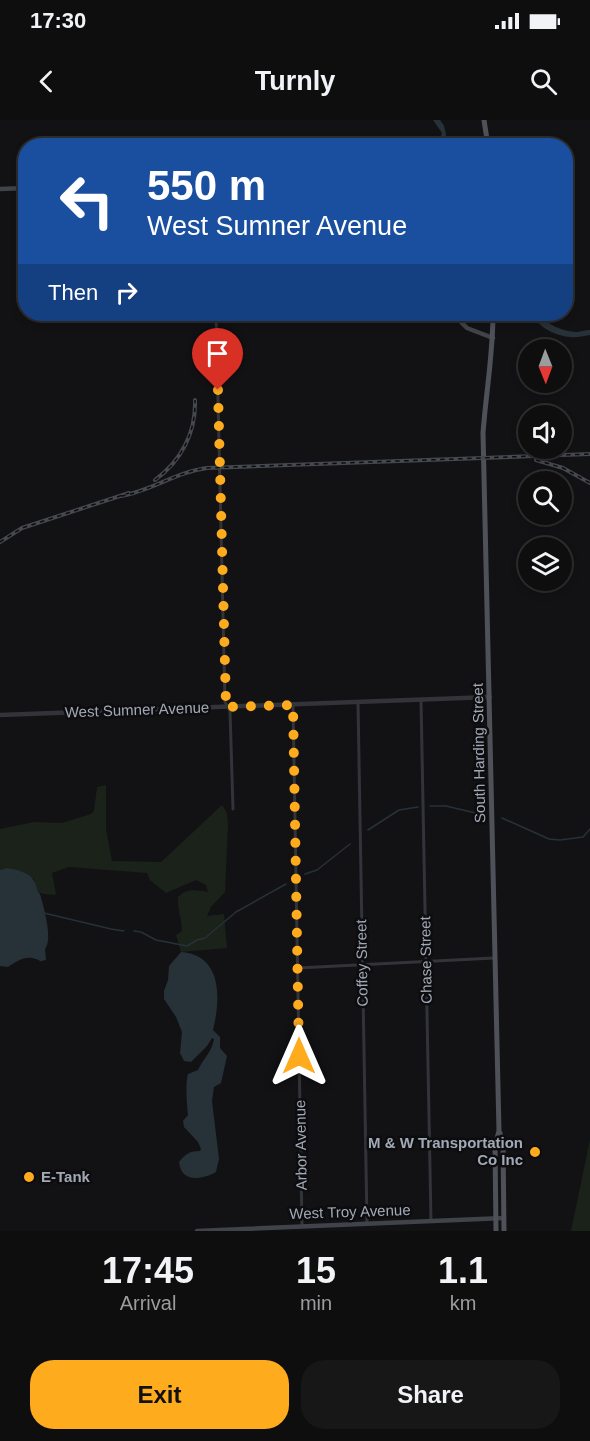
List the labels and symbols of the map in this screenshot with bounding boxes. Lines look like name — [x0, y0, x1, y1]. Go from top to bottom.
pin — [192, 328, 243, 390]
north arrow — [518, 339, 572, 393]
street label: South Harding Street — [469, 682, 488, 823]
street label: West Sumner Avenue — [64, 698, 210, 721]
street label: Chase Street — [416, 915, 435, 1004]
street label: Coffey Street — [352, 918, 371, 1007]
position arrow — [267, 1024, 331, 1088]
street label: Arbor Avenue — [291, 1100, 310, 1190]
place label: M & W Transportation Co Inc — [368, 1134, 523, 1168]
marker: M & W Transportation Co Inc — [528, 1145, 542, 1159]
place label: E-Tank — [41, 1168, 91, 1185]
marker: E-Tank — [22, 1170, 36, 1184]
street label: West Troy Avenue — [289, 1201, 411, 1222]

